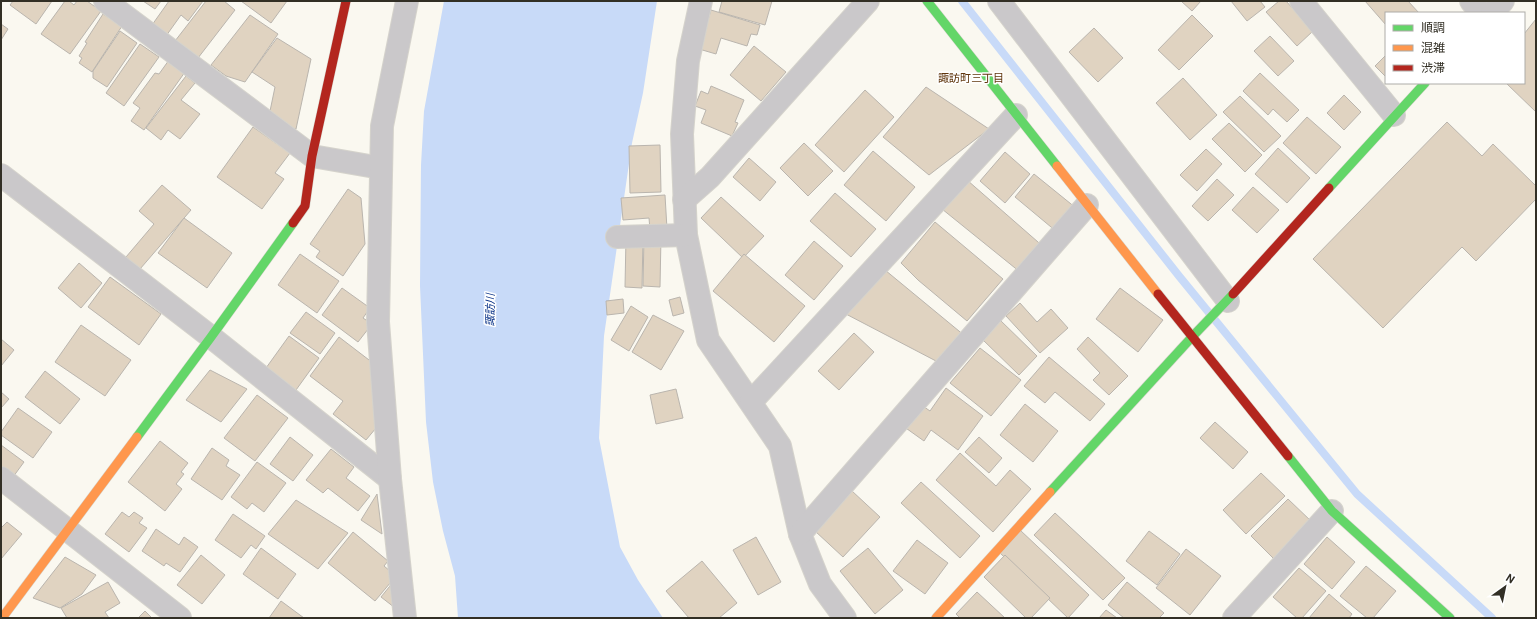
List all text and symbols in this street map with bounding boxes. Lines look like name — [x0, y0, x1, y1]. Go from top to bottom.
legend — [1385, 12, 1525, 84]
text: 順調 — [1421, 21, 1445, 35]
text: 混雑 — [1421, 41, 1445, 55]
text: 渋滞 — [1421, 61, 1445, 75]
district label: 諏訪町三丁目 — [938, 72, 1004, 85]
water label: 諏訪川 — [484, 292, 497, 327]
north arrow — [1485, 567, 1525, 607]
text: N — [1503, 571, 1517, 587]

